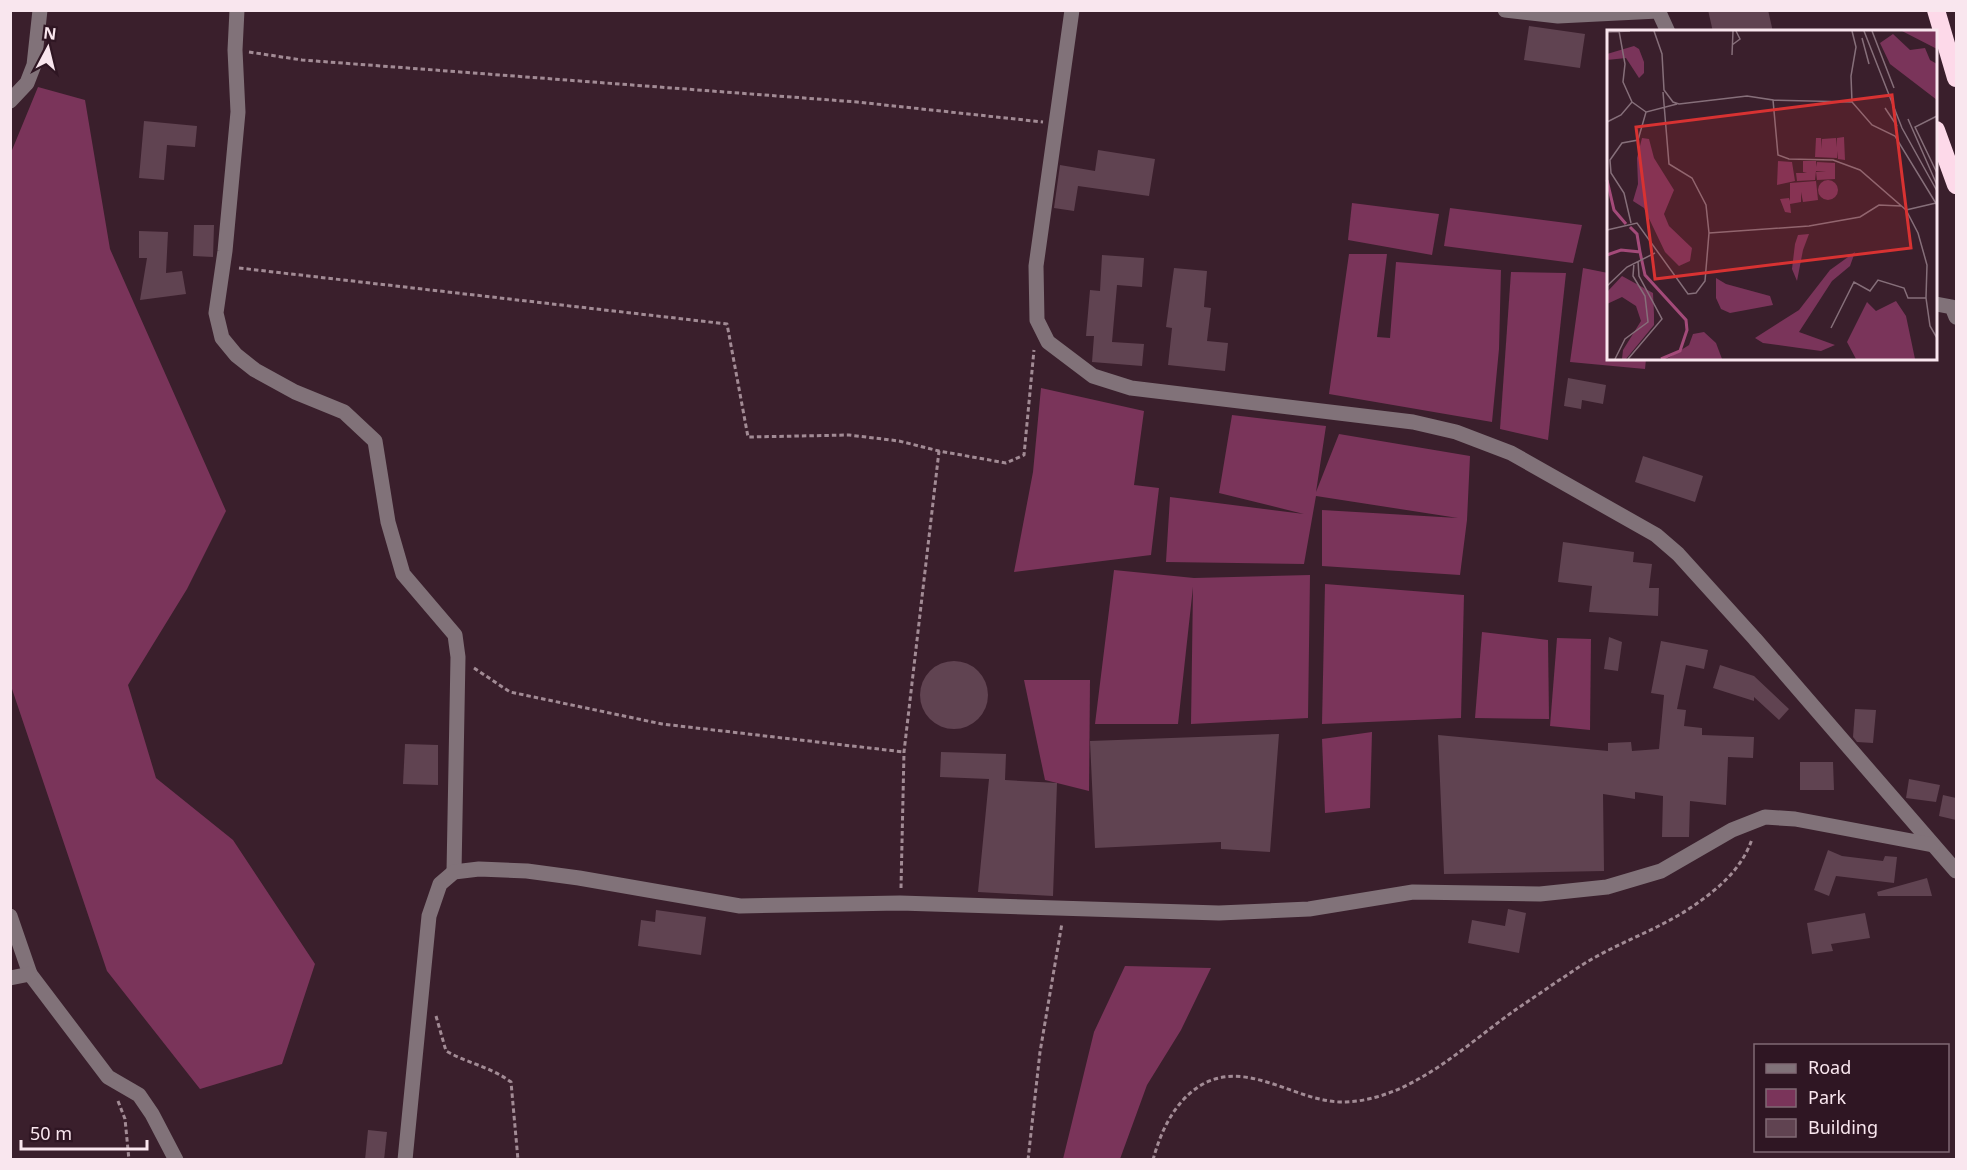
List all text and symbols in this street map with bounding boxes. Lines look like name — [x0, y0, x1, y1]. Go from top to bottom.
north arrow — [18, 18, 78, 78]
text: N — [42, 21, 58, 45]
inset map — [1607, 30, 1937, 360]
legend — [1754, 1044, 1949, 1152]
text: Road — [1808, 1055, 1851, 1079]
text: Park — [1808, 1085, 1846, 1109]
scale bar — [21, 1113, 147, 1151]
text: Building — [1808, 1115, 1878, 1139]
text: 50 m — [30, 1121, 72, 1145]

